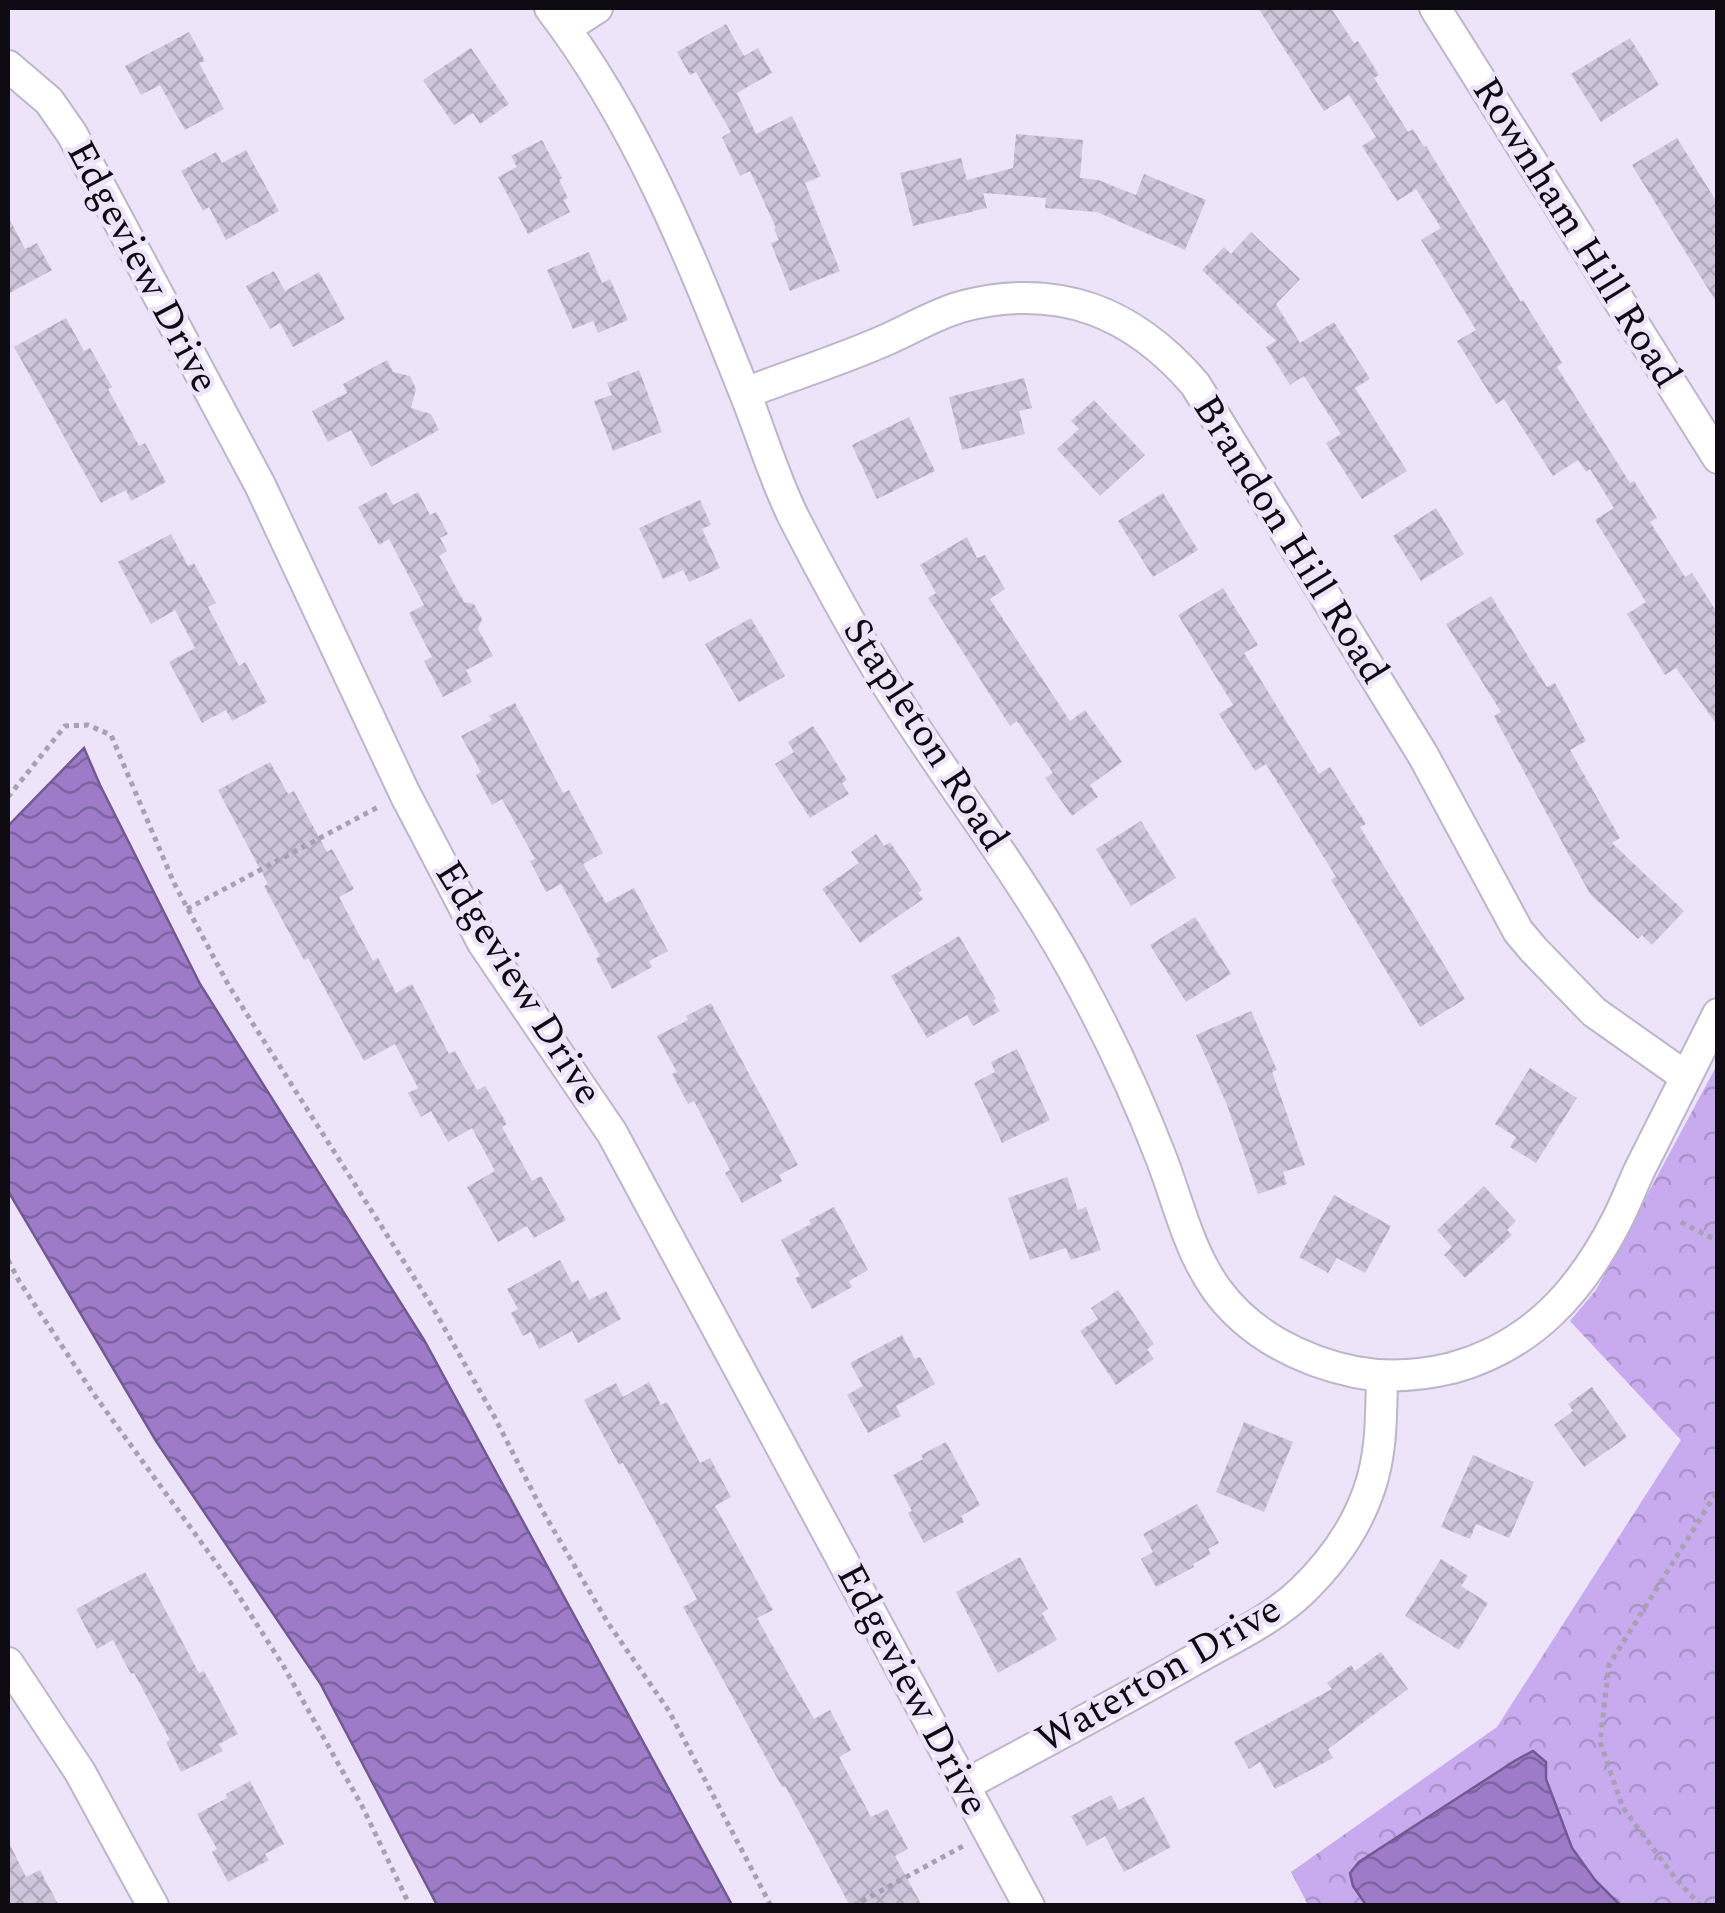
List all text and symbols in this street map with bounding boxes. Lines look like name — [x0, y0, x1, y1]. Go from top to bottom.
street label: Rownham Hill Road — [1456, 65, 1696, 401]
street label: Edgeview Drive — [50, 130, 234, 404]
street label: Brandon Hill Road — [1176, 383, 1404, 697]
street label: Stapleton Road — [826, 606, 1024, 864]
street label: Edgeview Drive — [418, 849, 618, 1117]
street label: Edgeview Drive — [820, 1553, 1004, 1827]
street label: Waterton Drive — [1025, 1580, 1293, 1770]

